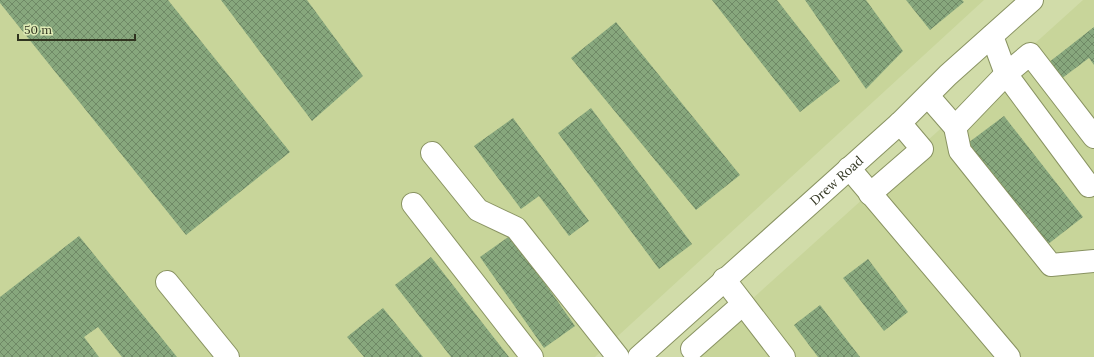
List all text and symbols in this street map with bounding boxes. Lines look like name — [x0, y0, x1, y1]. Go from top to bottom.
scale bar — [18, 16, 135, 42]
text: 50 m — [24, 22, 52, 37]
street label: Drew Road — [806, 152, 867, 209]

